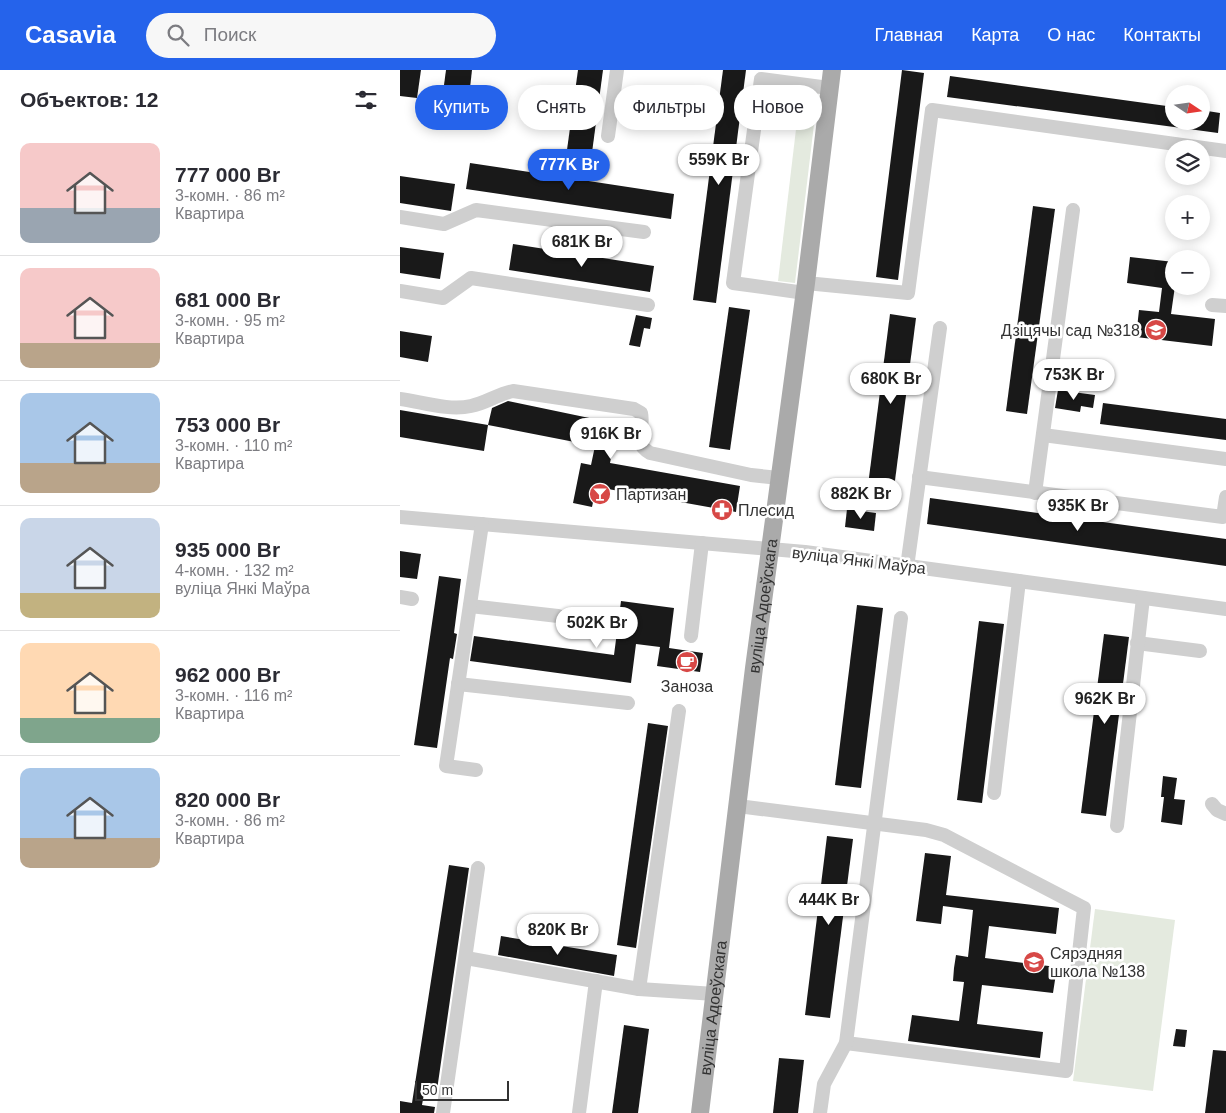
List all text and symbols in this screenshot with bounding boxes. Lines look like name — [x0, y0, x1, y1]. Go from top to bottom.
search box — [146, 13, 496, 58]
text: Casavia — [25, 21, 116, 48]
icon: search — [164, 21, 192, 49]
text: Поиск — [204, 24, 256, 45]
text: Главная — [875, 25, 943, 45]
text: Карта — [971, 25, 1019, 45]
text: О нас — [1047, 25, 1095, 45]
text: Контакты — [1123, 25, 1201, 45]
chip: Купить — [415, 85, 508, 130]
chip: Снять — [518, 85, 604, 130]
chip: Фильтры — [614, 85, 724, 130]
chip: Новое — [734, 85, 822, 130]
north arrow — [1165, 85, 1210, 130]
map controls — [1165, 85, 1210, 295]
icon: filters — [352, 86, 380, 114]
text: Объектов: 12 — [20, 88, 158, 111]
button: layers — [1165, 140, 1210, 185]
pin: 559K Br — [673, 144, 765, 186]
pin: 777K Br — [523, 148, 615, 191]
text: 559K Br — [689, 151, 749, 168]
text: 777K Br — [539, 156, 599, 173]
icon: home — [60, 163, 120, 223]
text: 777 000 Br — [175, 163, 280, 186]
text: 3-комн. · 86 m² — [175, 187, 285, 204]
button: + — [1165, 195, 1210, 240]
text: Квартира — [175, 205, 244, 222]
pin: 681K Br — [536, 226, 628, 268]
text: 681K Br — [552, 233, 612, 250]
button: − — [1165, 250, 1210, 295]
icon: home — [60, 288, 120, 348]
text: 681 000 Br — [175, 288, 280, 311]
text: 3-комн. · 95 m² — [175, 312, 285, 329]
school or university icon: Дзіцячы сад №318 — [1144, 318, 1168, 342]
place label: Дзіцячы сад №318 — [1001, 322, 1140, 339]
text: Квартира — [175, 330, 244, 347]
pin: 753K Br — [1028, 358, 1120, 401]
pin: 680K Br — [845, 362, 937, 405]
text: 753K Br — [1044, 366, 1104, 383]
text: 680K Br — [861, 370, 921, 387]
icon: home — [60, 413, 120, 473]
text: 753 000 Br — [175, 413, 280, 436]
pin: 916K Br — [565, 418, 657, 460]
text: 916K Br — [581, 425, 641, 442]
text: 3-комн. · 110 m² — [175, 437, 292, 454]
text: Квартира — [175, 455, 244, 472]
pin: 882K Br — [815, 478, 907, 520]
bar icon: Партизан — [588, 482, 612, 506]
text: 882K Br — [831, 485, 891, 502]
place label: Партизан — [616, 486, 686, 503]
pin: 935K Br — [1032, 490, 1124, 532]
text: 935K Br — [1048, 497, 1108, 514]
pharmacy icon: Плесид — [710, 498, 734, 522]
place label: Плесид — [738, 502, 795, 519]
street label: вуліца Адоеўскага — [745, 537, 780, 674]
icon: home — [60, 538, 120, 598]
text: 935 000 Br — [175, 538, 280, 561]
street label: вуліца Янкі Маўра — [791, 544, 927, 577]
text: 4-комн. · 132 m² — [175, 562, 294, 579]
text: вуліца Янкі Маўра — [175, 580, 310, 597]
pin: 502K Br — [551, 606, 643, 649]
text: 502K Br — [567, 614, 627, 631]
cafe icon: Заноза — [675, 650, 699, 674]
icon: home — [60, 663, 120, 723]
text: 962 000 Br — [175, 663, 280, 686]
place label: Заноза — [661, 678, 713, 695]
pin: 962K Br — [1059, 682, 1151, 725]
text: 3-комн. · 116 m² — [175, 687, 292, 704]
text: 962K Br — [1075, 690, 1135, 707]
text: Квартира — [175, 705, 244, 722]
icon: home — [60, 788, 120, 848]
text: 820 000 Br — [175, 788, 280, 811]
text: 3-комн. · 86 m² — [175, 812, 285, 829]
text: Квартира — [175, 830, 244, 847]
pin: 444K Br — [783, 884, 875, 926]
text: 444K Br — [799, 891, 859, 908]
pin: 820K Br — [512, 914, 604, 956]
text: 820K Br — [528, 921, 588, 938]
street label: вуліца Адоеўскага — [697, 939, 730, 1076]
place label: Сярэдняя школа №138 — [1050, 945, 1145, 980]
school or university icon: Сярэдняя школа №138 — [1022, 950, 1046, 974]
scale bar — [415, 1078, 509, 1101]
text: 50 m — [422, 1082, 453, 1098]

